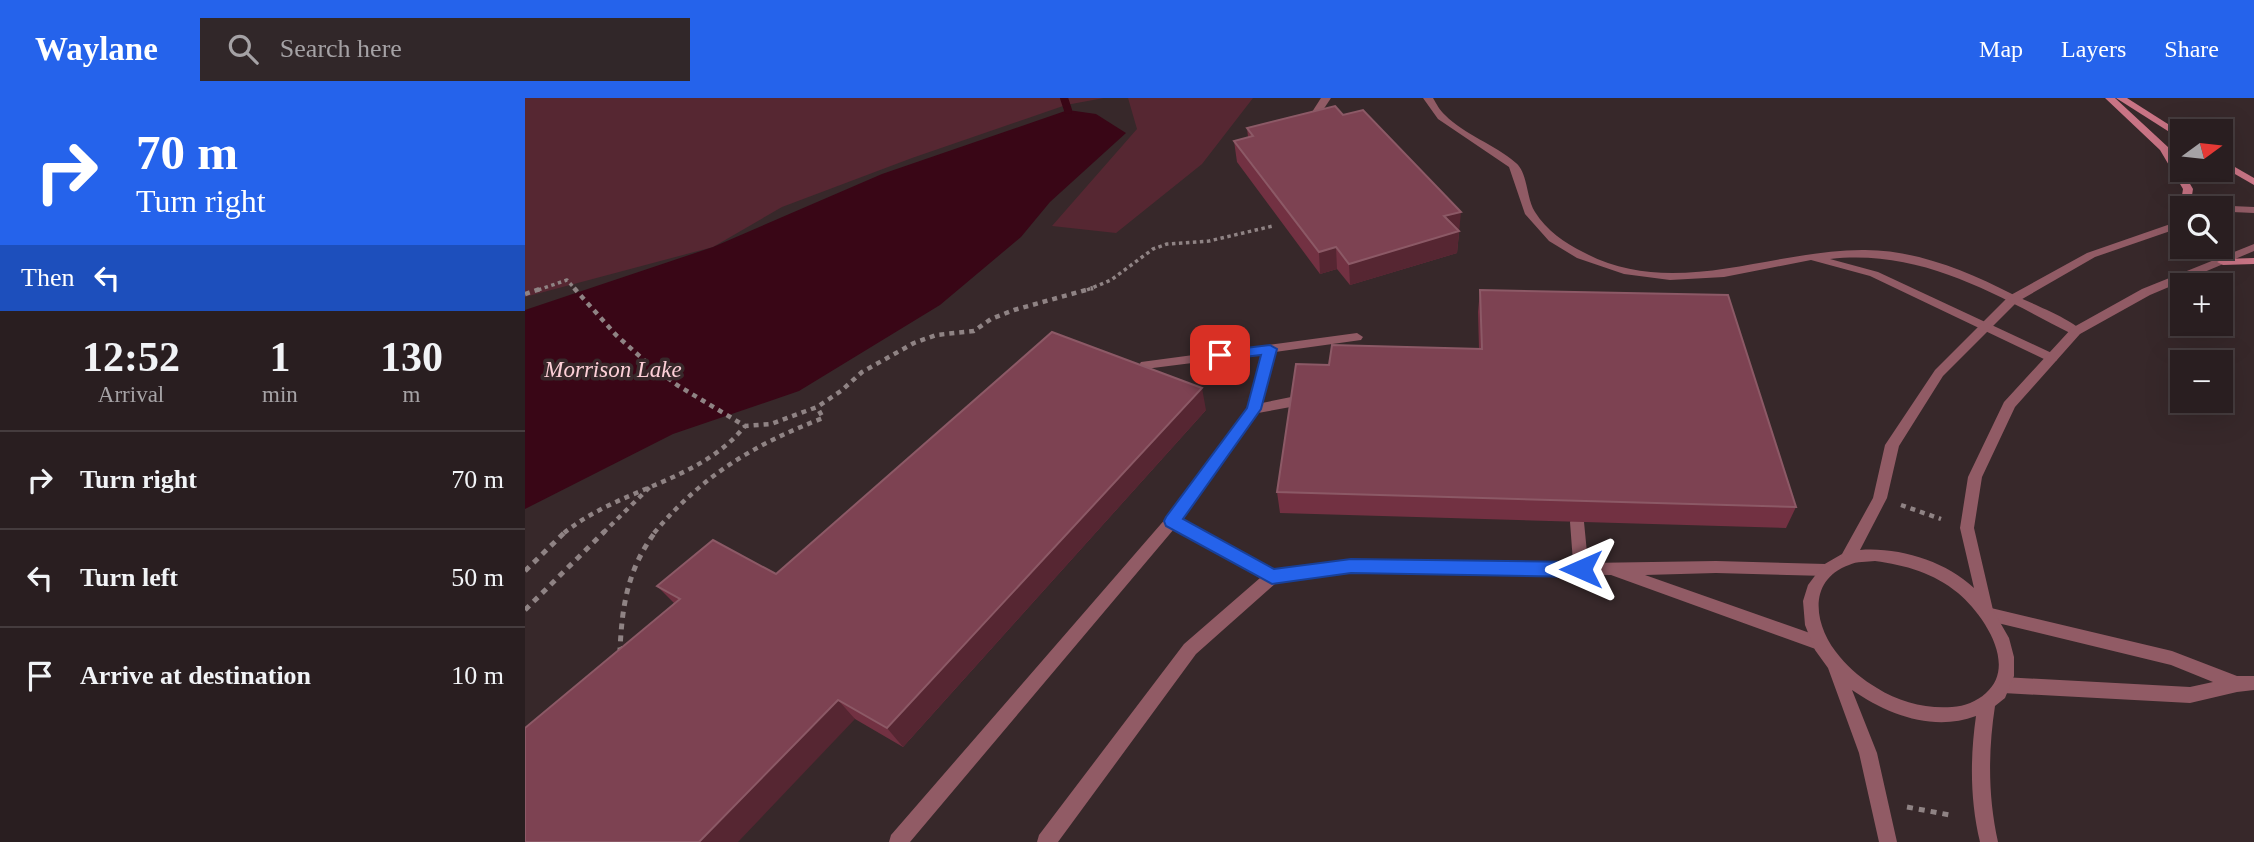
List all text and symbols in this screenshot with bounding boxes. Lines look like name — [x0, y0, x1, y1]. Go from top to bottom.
search box — [200, 18, 690, 81]
icon: search — [224, 30, 262, 68]
text: Waylane — [35, 31, 158, 67]
text: Search here — [280, 34, 402, 63]
text: Map — [1979, 36, 2023, 62]
text: Layers — [2061, 36, 2126, 62]
text: Share — [2164, 36, 2219, 62]
north arrow — [2170, 119, 2233, 182]
map controls — [2170, 119, 2233, 413]
text: 70 m — [136, 125, 238, 180]
icon: right — [21, 126, 112, 217]
text: Turn right — [136, 183, 266, 219]
button: search — [2170, 196, 2233, 259]
icon: left — [88, 259, 126, 297]
text: Then — [21, 263, 74, 292]
button: + — [2170, 273, 2233, 336]
pin — [1190, 325, 1250, 385]
text: 12:52 — [82, 334, 180, 380]
text: 1 — [269, 334, 290, 380]
text: 130 — [380, 334, 443, 380]
icon: arrive — [1201, 336, 1239, 374]
button: − — [2170, 350, 2233, 413]
water label: Morrison Lake — [543, 357, 682, 382]
text: Arrival — [98, 382, 164, 407]
text: min — [262, 382, 298, 407]
text: m — [402, 382, 420, 407]
icon: right — [21, 461, 59, 499]
text: Turn right — [80, 465, 197, 494]
text: 70 m — [451, 465, 504, 494]
position arrow — [1544, 532, 1618, 606]
icon: left — [21, 559, 59, 597]
text: Turn left — [80, 563, 178, 592]
text: 50 m — [451, 563, 504, 592]
icon: arrive — [21, 657, 59, 695]
text: Arrive at destination — [80, 661, 311, 690]
text: 10 m — [451, 661, 504, 690]

